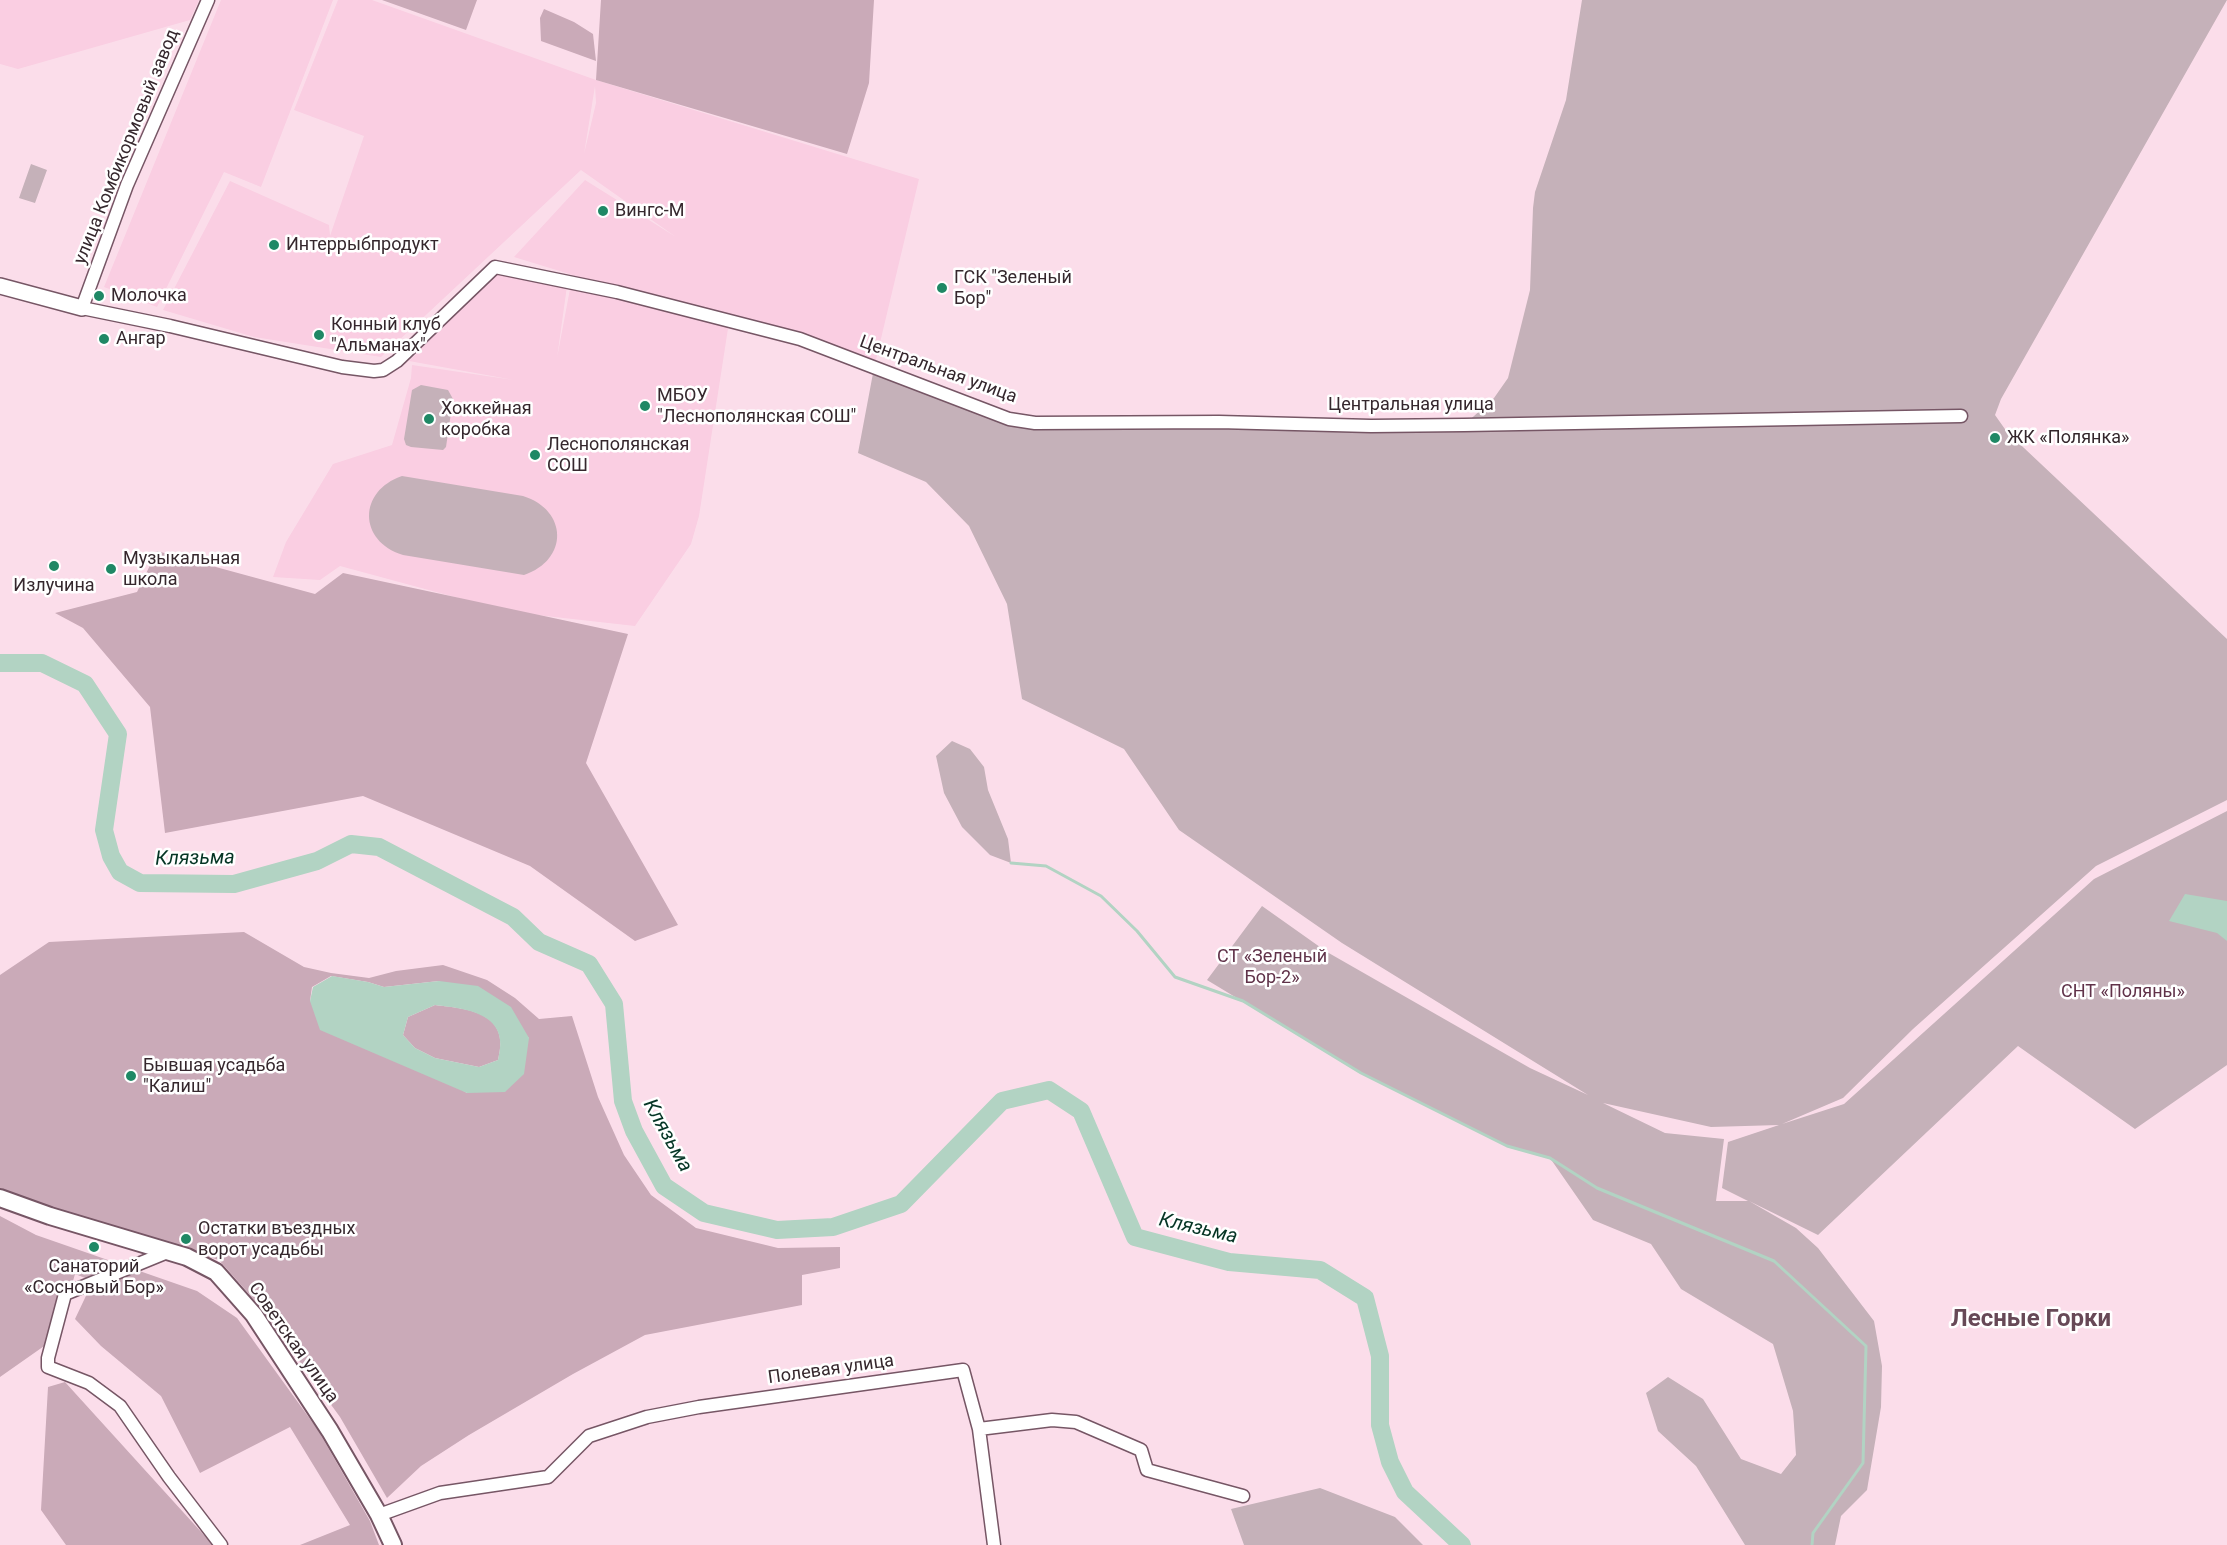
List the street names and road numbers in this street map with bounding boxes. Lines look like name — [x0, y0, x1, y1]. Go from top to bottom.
street label: улица Комбикормовый завод — [70, 26, 184, 268]
street label: Центральная улица — [856, 332, 1020, 408]
street label: Центральная улица — [1328, 394, 1494, 416]
street label: Советская улица — [243, 1278, 343, 1408]
street label: Полевая улица — [767, 1350, 895, 1390]

